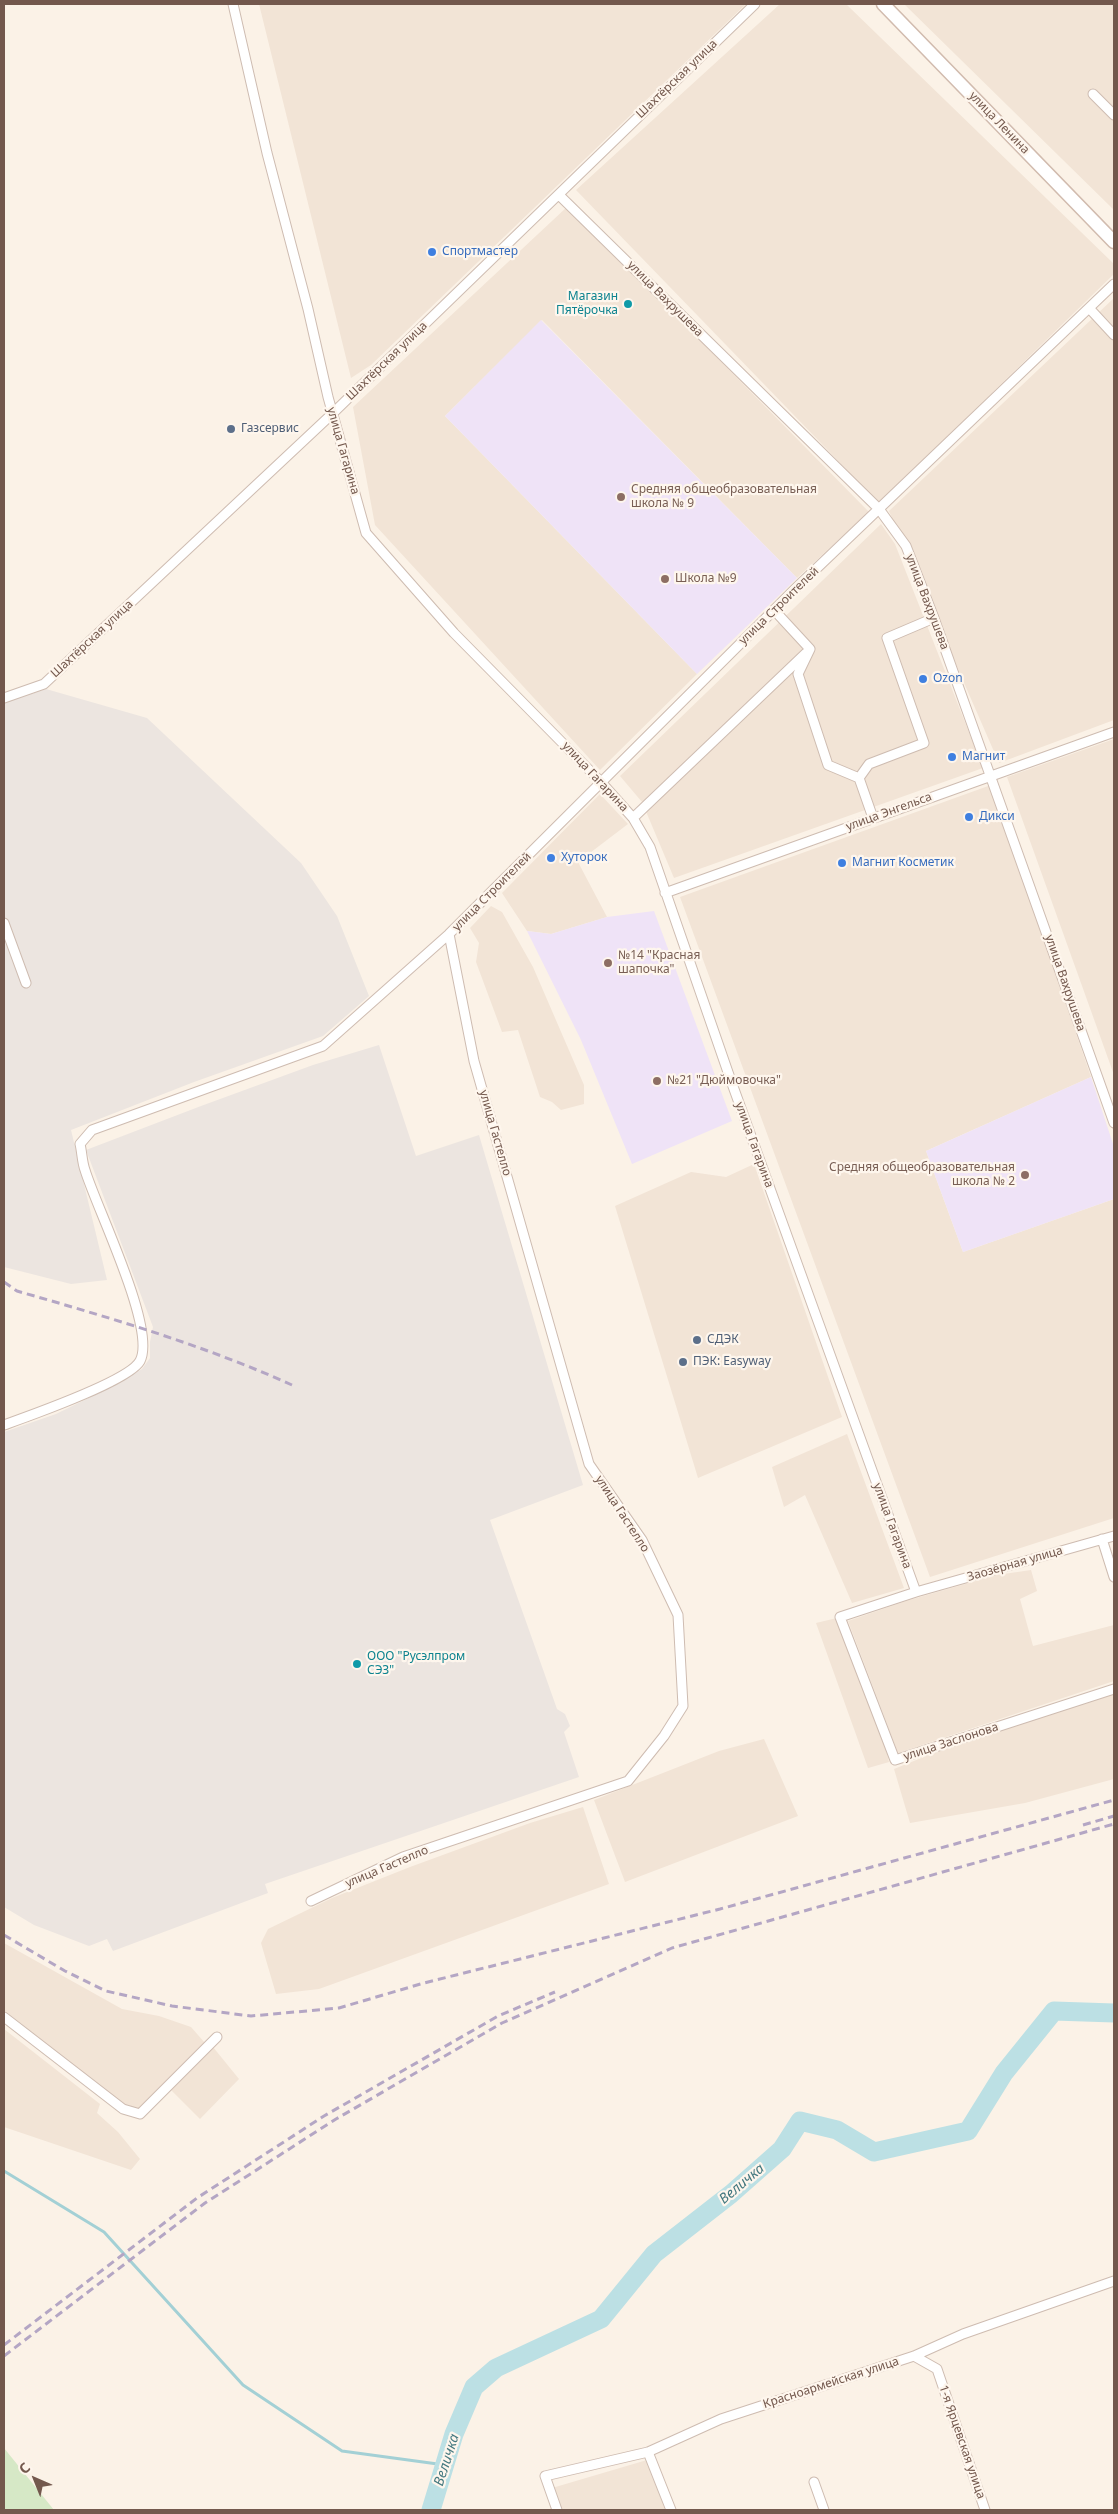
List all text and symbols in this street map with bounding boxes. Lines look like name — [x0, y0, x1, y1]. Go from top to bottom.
street label: Шахтёрская улица — [633, 37, 721, 121]
street label: улица Ленина — [966, 89, 1032, 157]
place label: Спортмастер — [442, 245, 518, 259]
marker: Спортмастер — [426, 246, 438, 258]
street label: улица Вахрушева — [624, 258, 706, 340]
place label: Магазин Пятёрочка — [556, 290, 618, 318]
marker: Магазин Пятёрочка — [622, 298, 634, 310]
street label: Шахтёрская улица — [343, 319, 431, 403]
street label: улица Гагарина — [324, 406, 362, 496]
place label: Газсервис — [241, 422, 299, 436]
marker: Газсервис — [225, 423, 237, 435]
place label: Средняя общеобразовательная школа № 9 — [631, 483, 817, 511]
marker: Средняя общеобразовательная школа № 9 — [615, 491, 627, 503]
street label: улица Вахрушева — [902, 552, 952, 652]
street label: улица Строителей — [736, 564, 822, 648]
place label: Школа №9 — [675, 572, 737, 586]
marker: Школа №9 — [659, 573, 671, 585]
street label: Шахтёрская улица — [48, 597, 136, 681]
place label: Ozon — [933, 672, 963, 686]
marker: Ozon — [917, 673, 929, 685]
street label: улица Гагарина — [559, 739, 631, 815]
place label: Магнит — [962, 750, 1005, 764]
marker: Магнит — [946, 751, 958, 763]
street label: улица Энгельса — [844, 790, 934, 834]
place label: Дикси — [979, 810, 1015, 824]
marker: Дикси — [963, 811, 975, 823]
street label: улица Строителей — [450, 850, 534, 934]
place label: Хуторок — [561, 851, 607, 865]
marker: Хуторок — [545, 852, 557, 864]
place label: Магнит Косметик — [852, 856, 954, 870]
marker: Магнит Косметик — [836, 857, 848, 869]
street label: улица Вахрушева — [1042, 933, 1088, 1033]
place label: №14 "Красная шапочка" — [618, 949, 700, 977]
marker: №14 "Красная шапочка" — [602, 957, 614, 969]
place label: №21 "Дюймовочка" — [667, 1074, 781, 1088]
marker: №21 "Дюймовочка" — [651, 1075, 663, 1087]
street label: улица Гастелло — [476, 1088, 514, 1178]
street label: улица Гагарина — [732, 1100, 776, 1190]
place label: Средняя общеобразовательная школа № 2 — [829, 1161, 1015, 1189]
marker: Средняя общеобразовательная школа № 2 — [1019, 1169, 1031, 1181]
place label: СДЭК — [707, 1333, 739, 1347]
marker: СДЭК — [691, 1334, 703, 1346]
place label: ПЭК: Easyway — [693, 1355, 771, 1369]
marker: ПЭК: Easyway — [677, 1356, 689, 1368]
street label: улица Гастелло — [592, 1473, 652, 1555]
street label: улица Гагарина — [870, 1481, 914, 1571]
street label: Заозёрная улица — [966, 1543, 1064, 1585]
place label: ООО "Русэлпром СЭЗ" — [367, 1650, 465, 1678]
marker: ООО "Русэлпром СЭЗ" — [351, 1658, 363, 1670]
street label: улица Заслонова — [902, 1720, 1000, 1764]
street label: улица Гастелло — [343, 1843, 431, 1891]
water label: Величка — [716, 2160, 768, 2208]
street label: Красноармейская улица — [761, 2354, 901, 2412]
street label: 1-я Ярцевская улица — [936, 2383, 988, 2501]
water label: Величка — [431, 2432, 463, 2488]
north arrow — [10, 2454, 60, 2504]
text: С — [14, 2458, 34, 2478]

